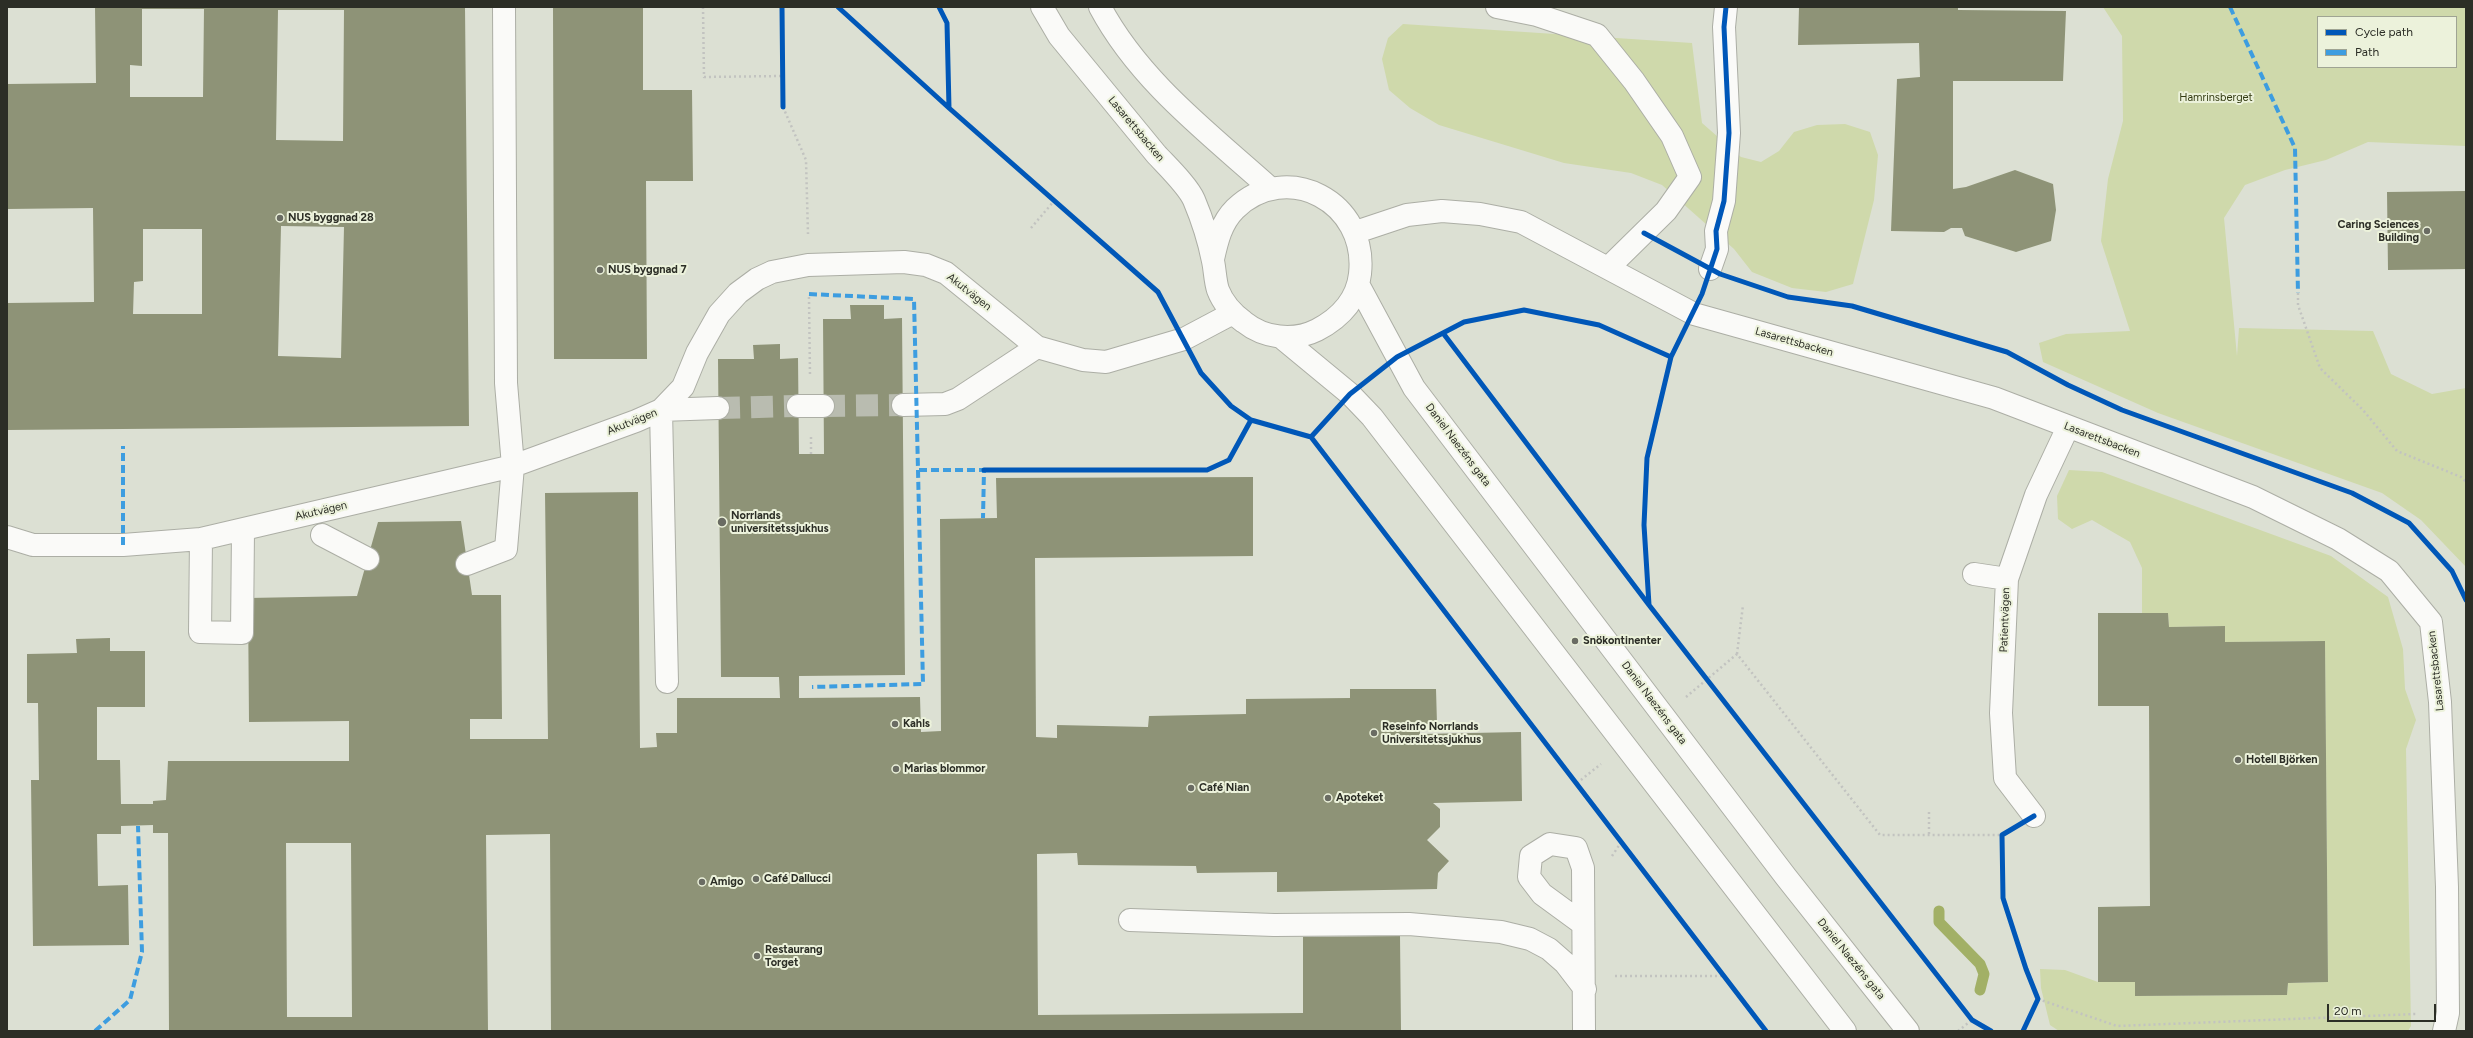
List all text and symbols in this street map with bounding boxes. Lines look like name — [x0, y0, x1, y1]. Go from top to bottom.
legend — [2317, 16, 2457, 68]
text: Cycle path — [2355, 25, 2413, 39]
text: Path — [2355, 45, 2379, 59]
park label: Hamrinsberget — [2179, 91, 2253, 105]
street label: Lasarettsbacken — [1105, 94, 1167, 164]
place label: NUS byggnad 28 — [288, 211, 374, 225]
marker: NUS byggnad 28 — [275, 213, 285, 223]
place label: Caring Sciences Building — [2338, 218, 2419, 244]
marker: Caring Sciences Building — [2422, 226, 2432, 236]
place label: NUS byggnad 7 — [608, 263, 687, 277]
marker: NUS byggnad 7 — [595, 265, 605, 275]
street label: Akutvägen — [944, 270, 994, 314]
street label: Lasarettsbacken — [1753, 325, 1835, 359]
street label: Daniel Naezéns gata — [1423, 401, 1493, 489]
street label: Akutvägen — [605, 406, 659, 438]
street label: Lasarettsbacken — [2062, 419, 2142, 461]
street label: Akutvägen — [294, 499, 348, 523]
place label: Norrlands universitetssjukhus — [731, 509, 829, 535]
marker: Norrlands universitetssjukhus — [716, 516, 728, 528]
street label: Patientvägen — [1997, 587, 2013, 653]
street label: Lasarettsbacken — [2425, 630, 2447, 712]
place label: Snökontinenter — [1583, 634, 1661, 648]
marker: Snökontinenter — [1570, 636, 1580, 646]
street label: Daniel Naezéns gata — [1619, 659, 1689, 747]
place label: Kahls — [903, 717, 930, 731]
marker: Kahls — [890, 719, 900, 729]
place label: Reseinfo Norrlands Universitetssjukhus — [1382, 720, 1481, 746]
marker: Reseinfo Norrlands Universitetssjukhus — [1369, 728, 1379, 738]
place label: Hotell Björken — [2246, 753, 2318, 767]
marker: Hotell Björken — [2233, 755, 2243, 765]
place label: Marias blommor — [904, 762, 985, 776]
marker: Marias blommor — [891, 764, 901, 774]
place label: Café Nian — [1199, 781, 1249, 795]
marker: Café Nian — [1186, 783, 1196, 793]
place label: Apoteket — [1336, 791, 1383, 805]
marker: Apoteket — [1323, 793, 1333, 803]
place label: Café Dallucci — [764, 872, 831, 886]
marker: Café Dallucci — [751, 874, 761, 884]
place label: Amigo — [710, 875, 743, 889]
marker: Amigo — [697, 877, 707, 887]
street label: Daniel Naezéns gata — [1814, 916, 1888, 1002]
place label: Restaurang Torget — [765, 943, 823, 969]
marker: Restaurang Torget — [752, 951, 762, 961]
scale bar — [2329, 996, 2438, 1022]
text: 20 m — [2334, 1004, 2362, 1018]

